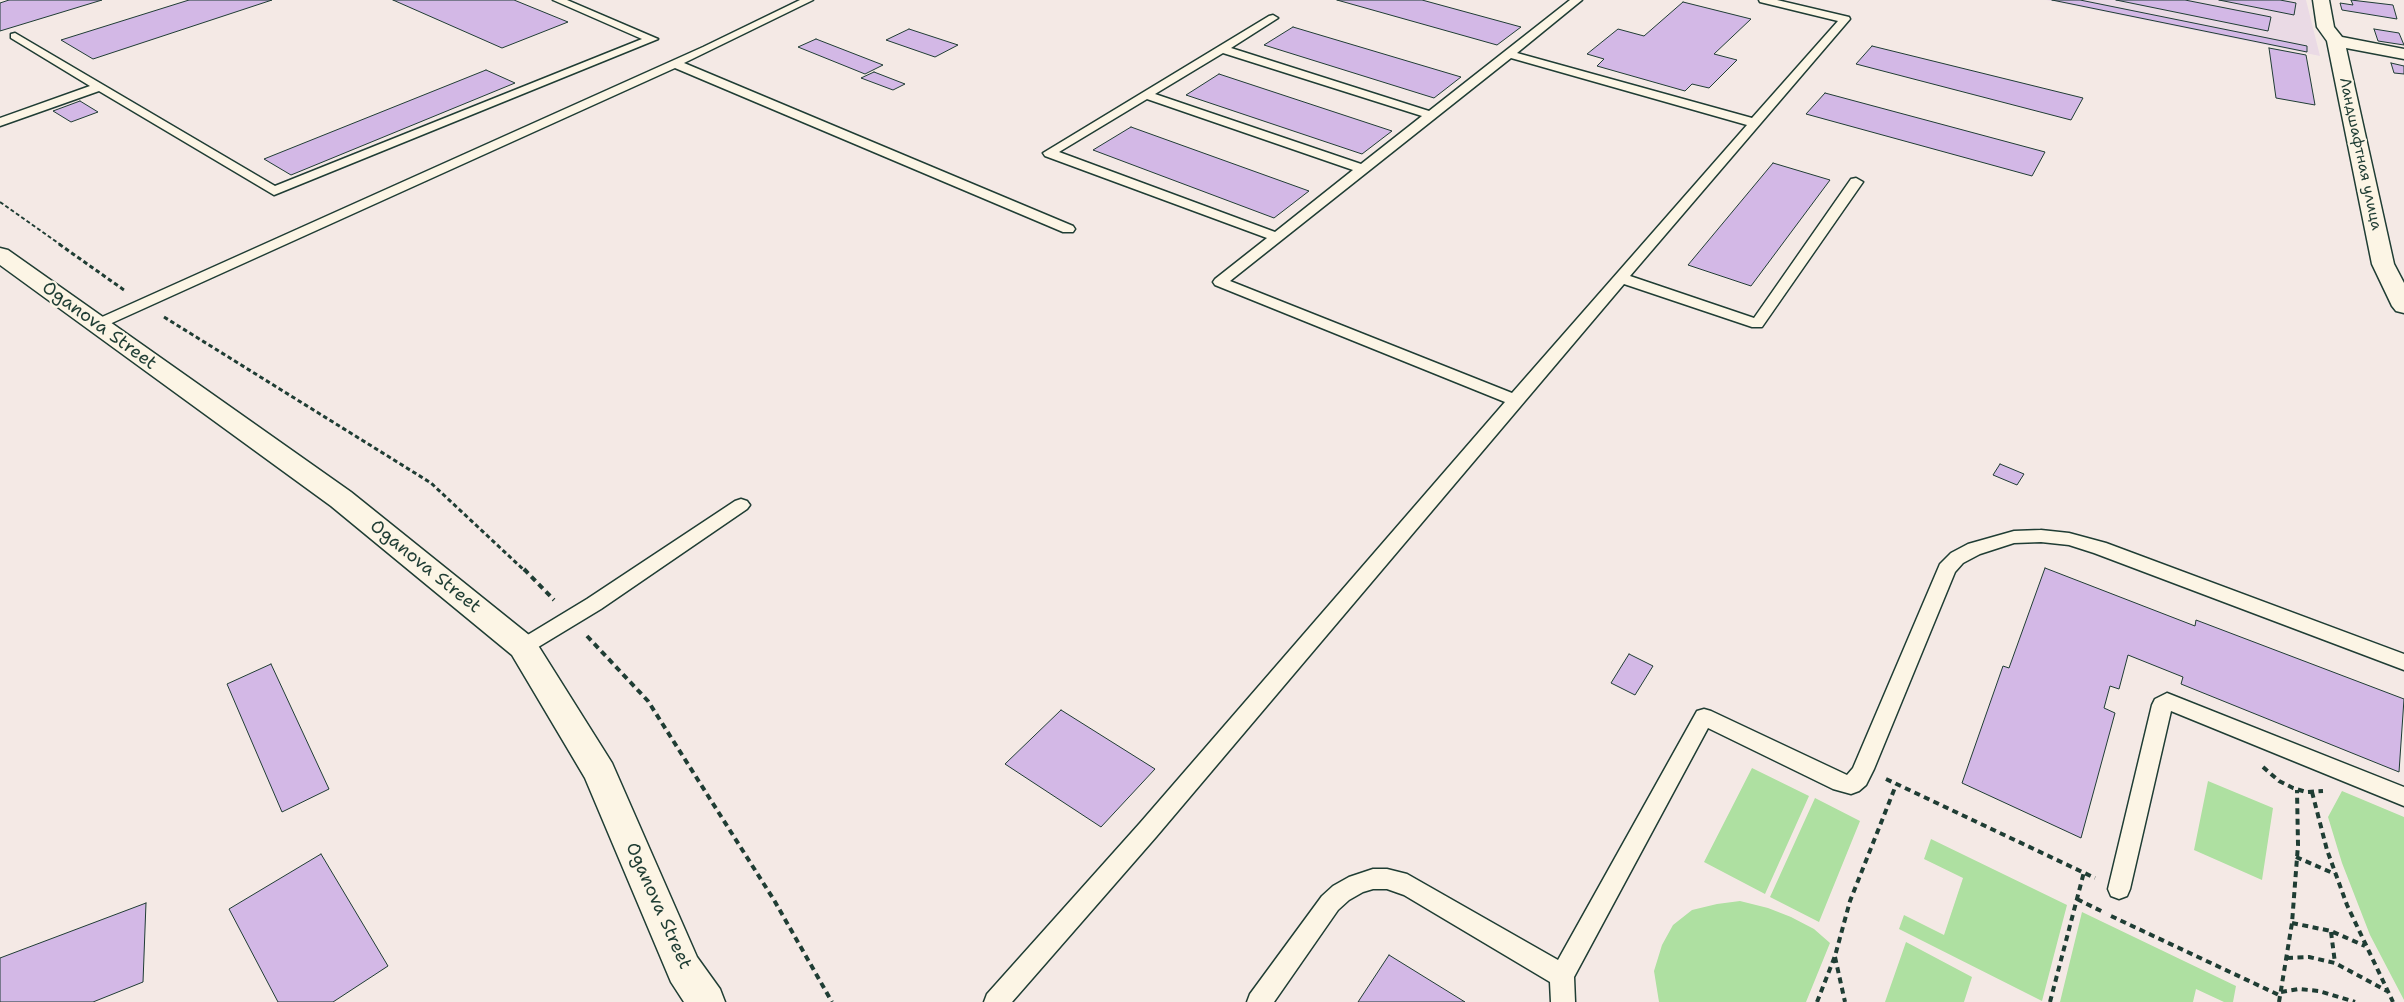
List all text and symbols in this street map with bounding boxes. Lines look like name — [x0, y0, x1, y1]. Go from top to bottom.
street label: Ландшафтная улица — [2335, 76, 2385, 232]
street label: Oganova Street — [37, 277, 161, 375]
street label: Oganova Street — [365, 516, 485, 618]
street label: Oganova Street — [620, 839, 696, 973]

